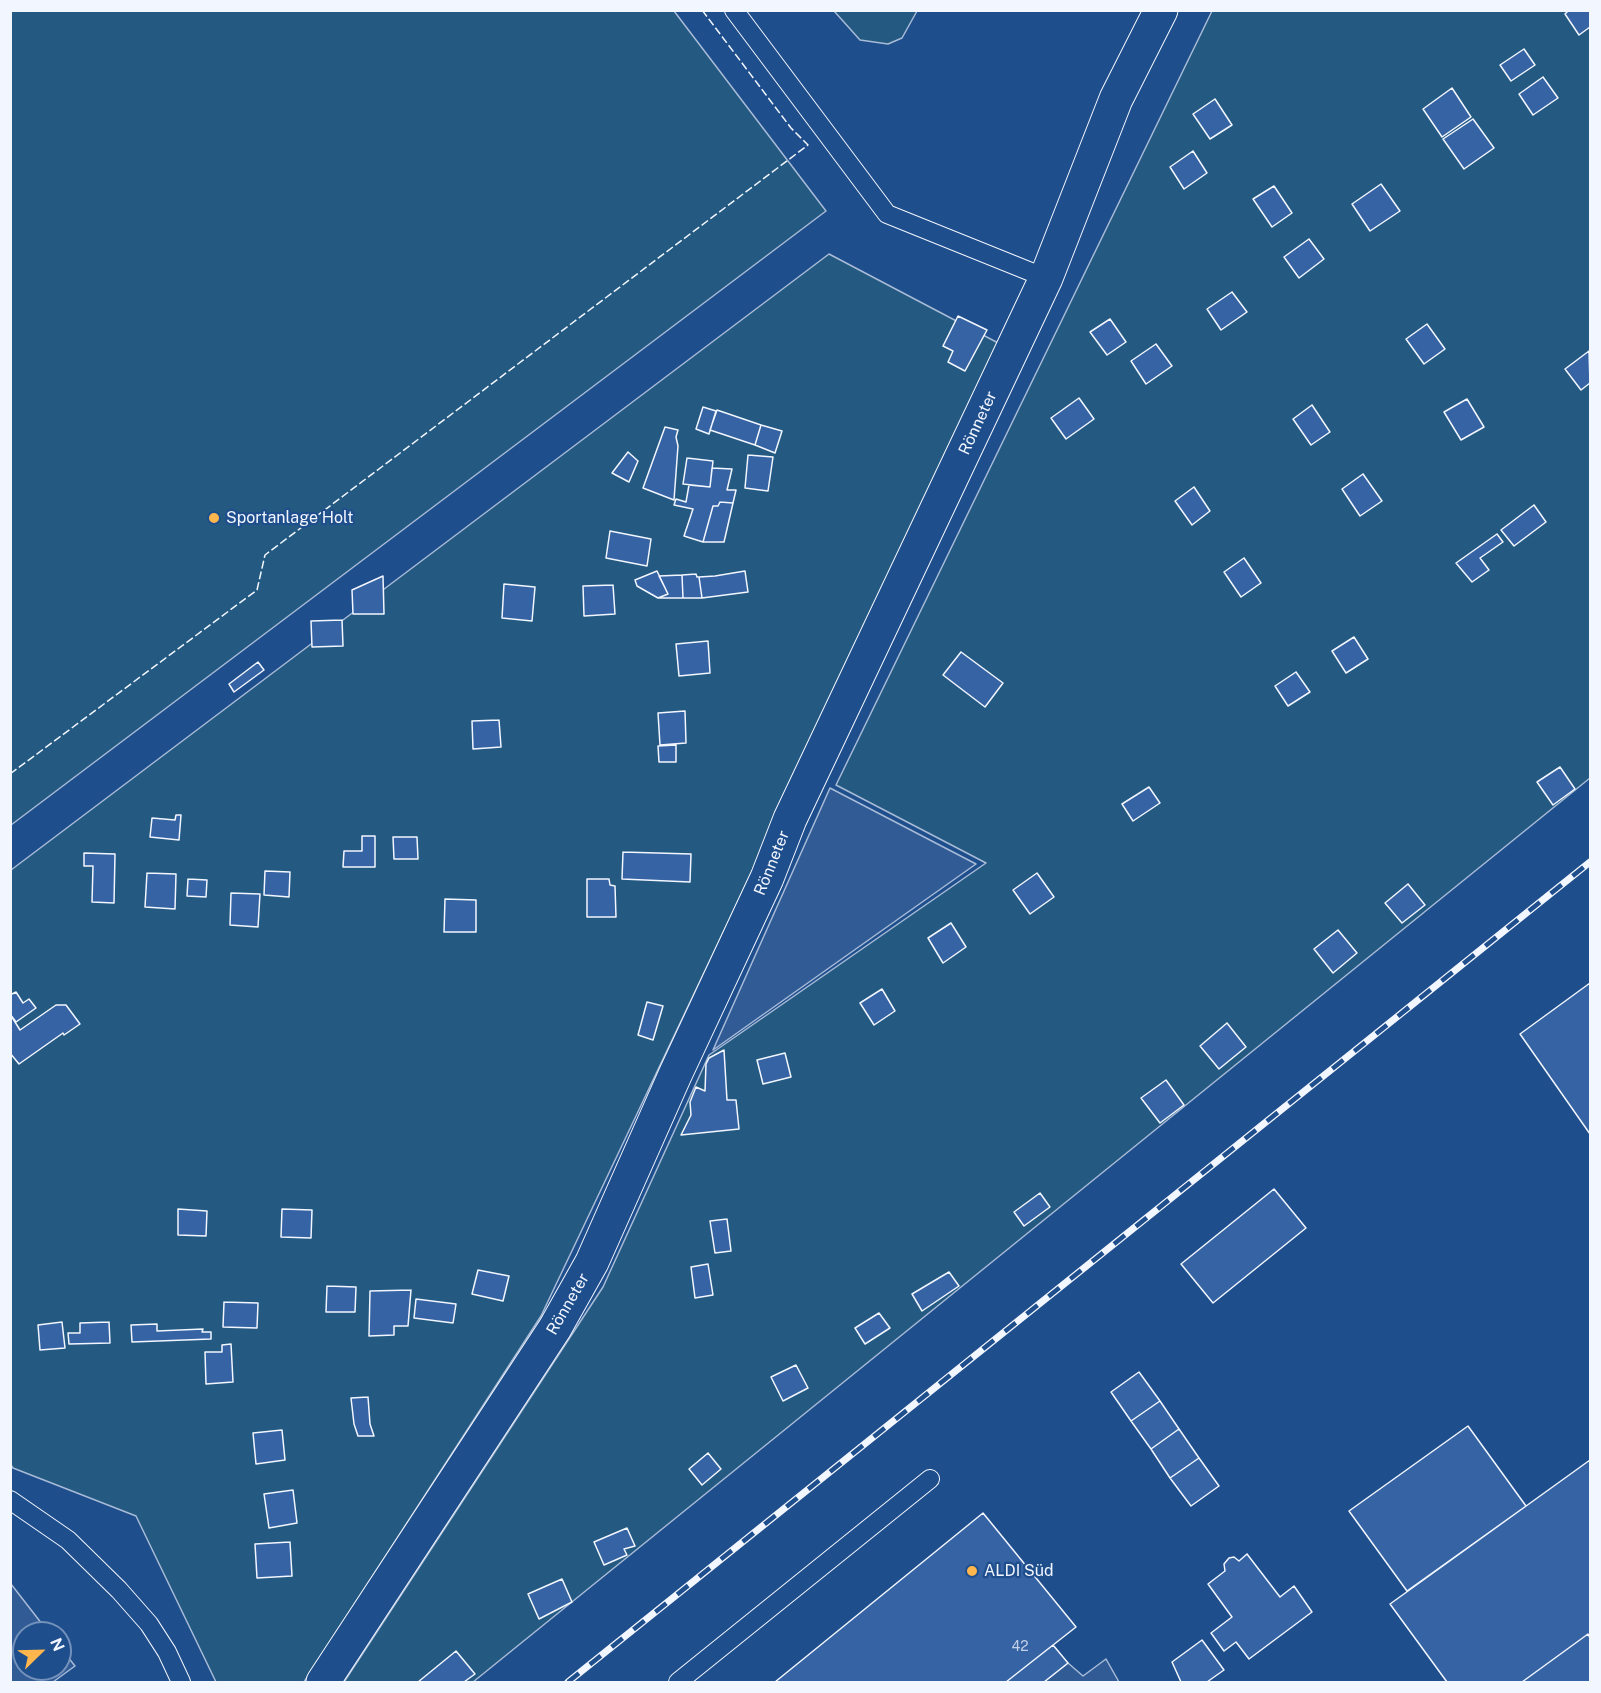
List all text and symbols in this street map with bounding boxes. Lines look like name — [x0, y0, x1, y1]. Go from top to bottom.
street label: Rönneter — [955, 388, 1001, 458]
place label: Sportanlage Holt — [226, 508, 353, 528]
marker: Sportanlage Holt — [207, 511, 221, 525]
street label: Rönneter — [750, 828, 794, 898]
street label: Rönneter — [543, 1270, 593, 1338]
place label: ALDI Süd — [984, 1561, 1054, 1581]
marker: ALDI Süd — [965, 1564, 979, 1578]
north arrow — [12, 1621, 72, 1681]
text: N — [46, 1635, 68, 1654]
house number: 42 — [1011, 1639, 1029, 1655]

